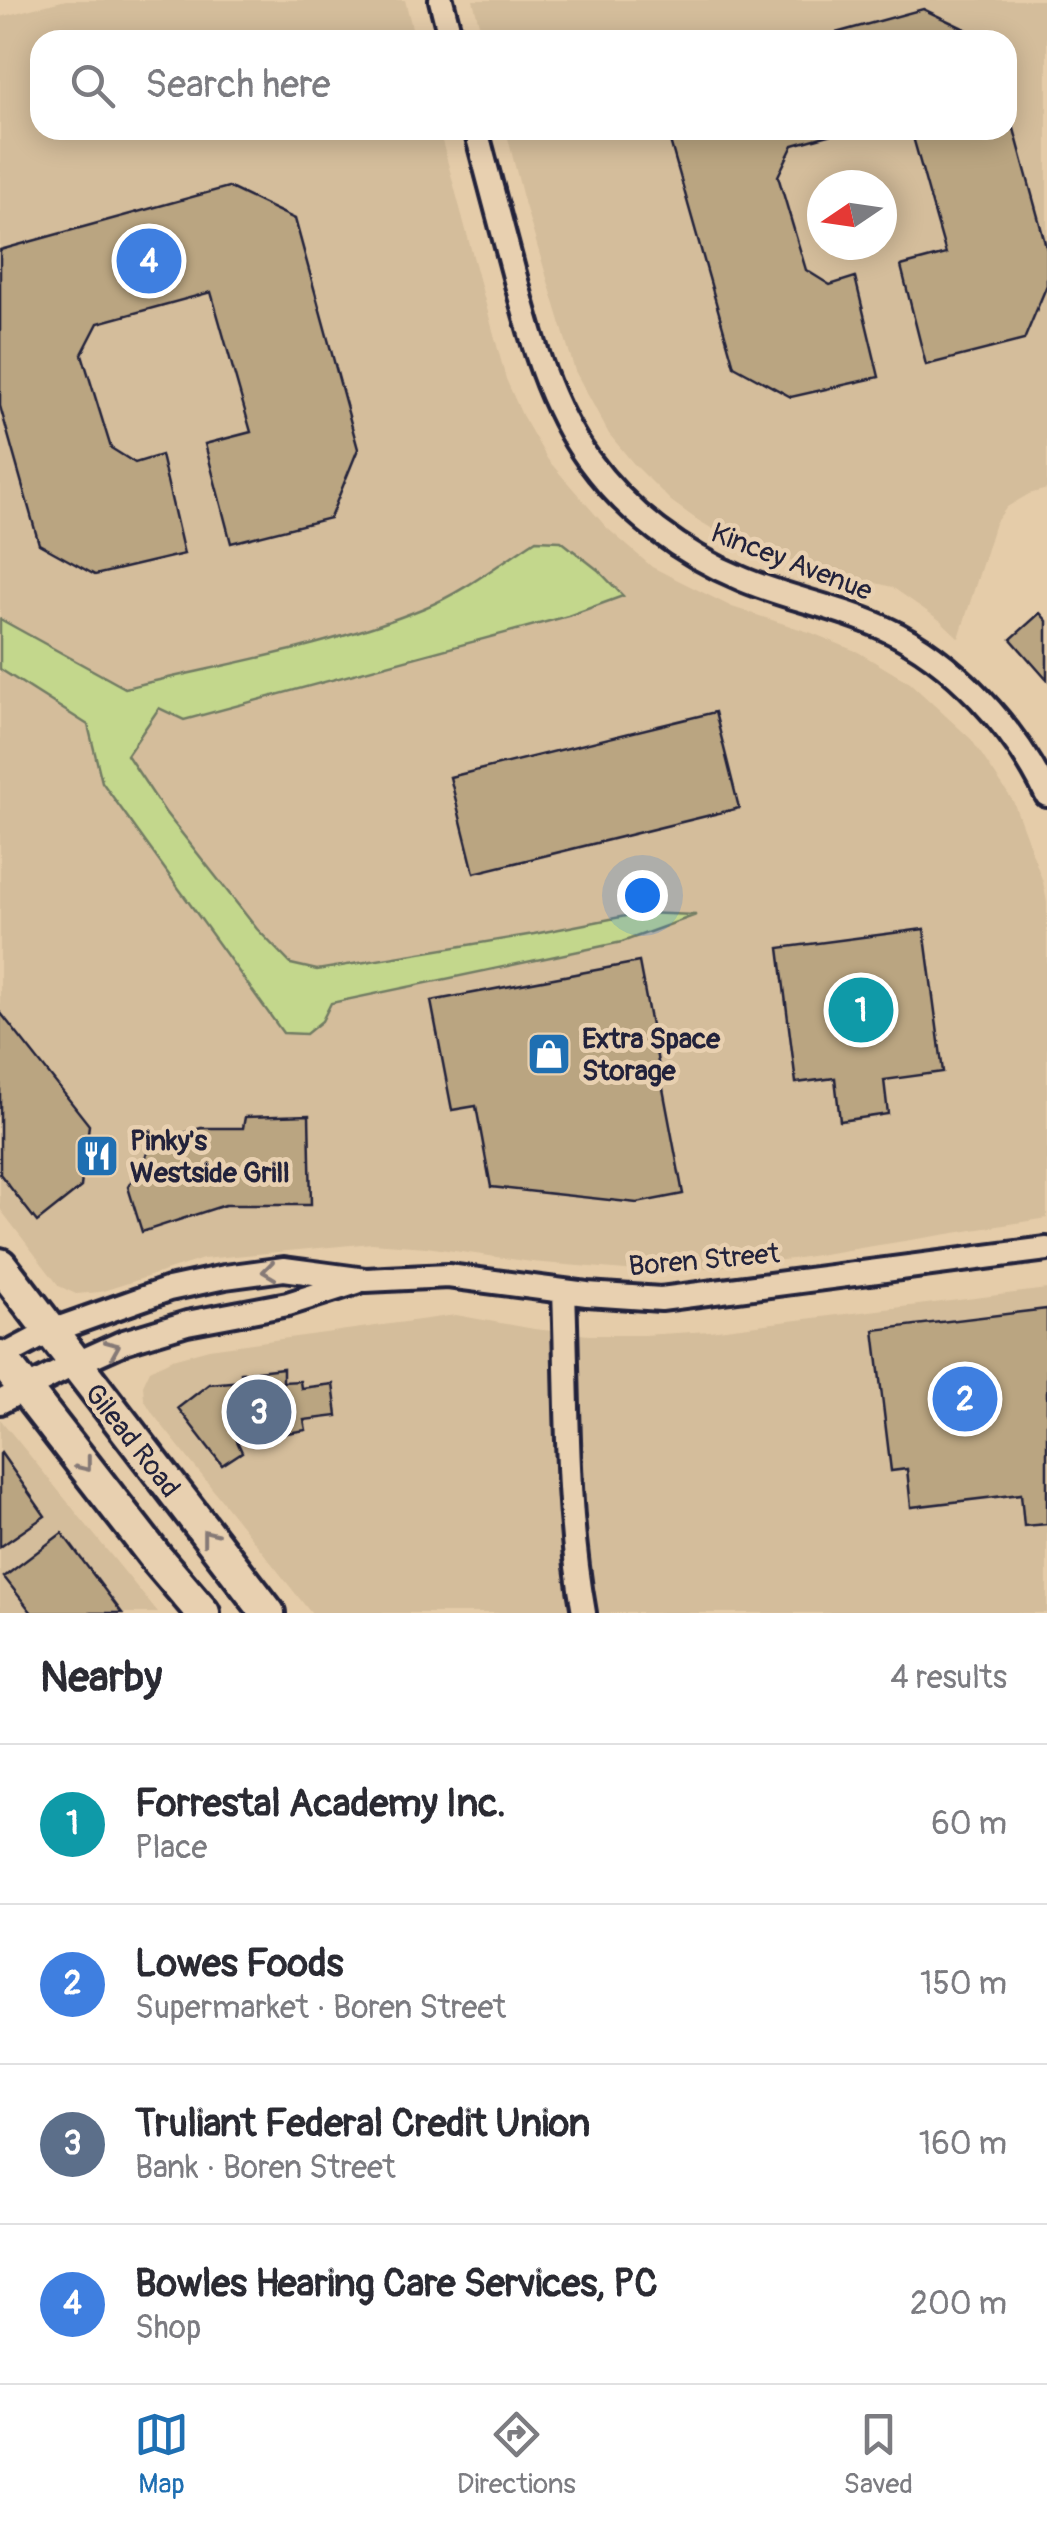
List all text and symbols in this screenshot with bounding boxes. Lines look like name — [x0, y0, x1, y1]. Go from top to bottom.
search box — [30, 30, 1017, 140]
icon: search — [65, 58, 120, 113]
text: Search here — [145, 61, 331, 109]
north arrow — [807, 170, 897, 260]
pin: 4 — [116, 224, 182, 298]
street label: Kincey Avenue — [706, 516, 877, 609]
your location — [617, 870, 668, 921]
pin: 1 — [828, 972, 894, 1048]
place label: Extra Space Storage — [582, 1022, 721, 1089]
shop icon: Extra Space Storage — [526, 1031, 572, 1077]
place label: Pinky's Westside Grill — [130, 1124, 290, 1191]
restaurant icon: Pinky's Westside Grill — [74, 1133, 120, 1179]
street label: Boren Street — [627, 1236, 782, 1285]
one-way arrow — [261, 1260, 277, 1281]
one-way arrow — [103, 1339, 121, 1359]
pin: 2 — [932, 1362, 998, 1436]
pin: 3 — [226, 1374, 292, 1450]
street label: Gilead Road — [77, 1377, 187, 1505]
one-way arrow — [73, 1454, 91, 1472]
one-way arrow — [202, 1529, 220, 1547]
text: Nearby — [40, 1652, 162, 1704]
text: 4 results — [890, 1658, 1007, 1698]
text: Forrestal Academy Inc. — [135, 1780, 506, 1828]
text: 1 — [66, 1804, 79, 1844]
text: 60 m — [931, 1804, 1007, 1844]
text: Place — [135, 1828, 207, 1868]
text: Lowes Foods — [135, 1940, 344, 1988]
text: 2 — [64, 1964, 81, 2004]
text: 150 m — [920, 1964, 1007, 2004]
text: Supermarket · Boren Street — [135, 1988, 506, 2028]
text: Truliant Federal Credit Union — [135, 2100, 590, 2148]
text: 3 — [64, 2124, 81, 2164]
text: 160 m — [919, 2124, 1007, 2164]
text: Bank · Boren Street — [135, 2148, 396, 2188]
text: Bowles Hearing Care Services, PC — [135, 2260, 658, 2308]
text: 4 — [63, 2284, 82, 2324]
text: 200 m — [910, 2284, 1007, 2324]
text: Shop — [135, 2308, 201, 2348]
tab: Map — [134, 2407, 189, 2502]
tab: Directions — [457, 2407, 576, 2502]
tab: Saved — [844, 2407, 913, 2502]

